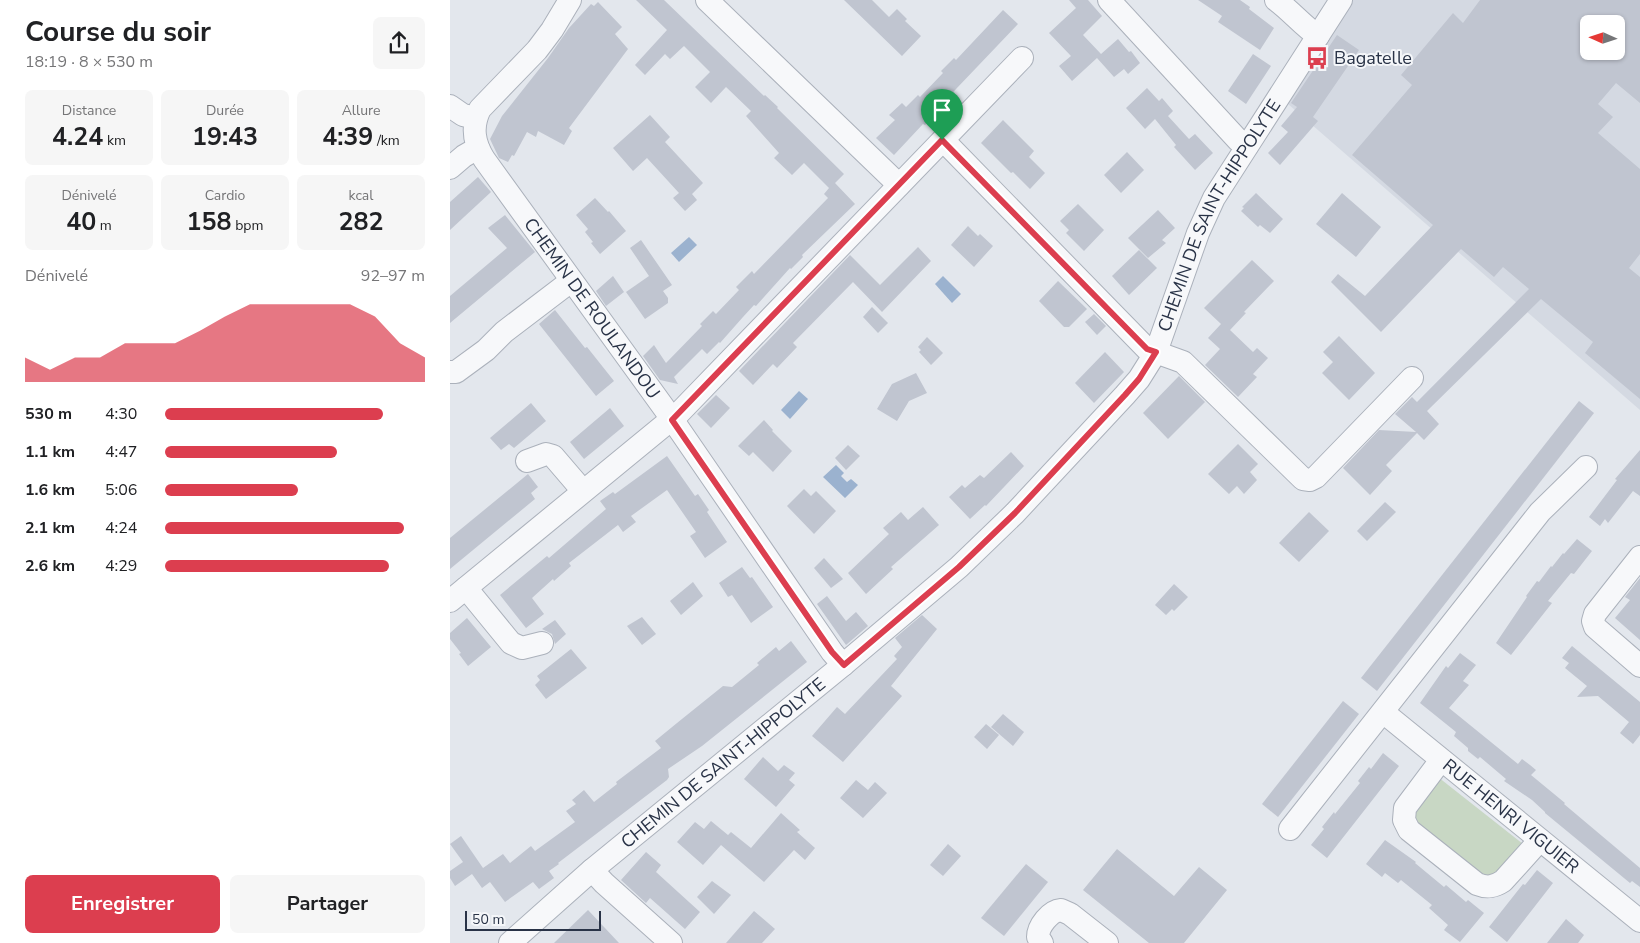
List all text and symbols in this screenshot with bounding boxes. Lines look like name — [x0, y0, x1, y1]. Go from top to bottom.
text: Course du soir — [25, 13, 211, 51]
north arrow — [1580, 15, 1625, 60]
map controls — [1580, 15, 1625, 60]
button: share — [373, 17, 425, 69]
bus stop icon: Bagatelle — [1304, 45, 1330, 71]
place label: Bagatelle — [1334, 46, 1412, 70]
text: 18:19 · 8 × 530 m — [25, 51, 153, 73]
pin — [921, 89, 963, 140]
street label: CHEMIN DE SAINT-HIPPOLYTE — [1152, 95, 1286, 335]
icon: arrive — [928, 96, 956, 124]
text: Distance — [62, 101, 116, 120]
text: Durée — [206, 101, 244, 120]
text: Allure — [342, 101, 380, 120]
text: 4.24 — [52, 120, 103, 154]
text: 19:43 — [192, 120, 258, 154]
text: 4:39 — [322, 120, 373, 154]
text: km — [103, 131, 126, 150]
text: /km — [373, 131, 400, 150]
text: Dénivelé — [61, 186, 117, 205]
text: Cardio — [205, 186, 245, 205]
text: kcal — [349, 186, 373, 205]
text: 40 — [66, 205, 96, 239]
text: 158 — [187, 205, 232, 239]
text: 282 — [338, 205, 384, 239]
street label: CHEMIN DE ROULANDOU — [518, 213, 666, 404]
text: m — [96, 216, 112, 235]
text: bpm — [232, 216, 263, 235]
text: Dénivelé — [25, 265, 88, 287]
text: 92–97 m — [361, 265, 425, 287]
text: 530 m — [25, 403, 72, 425]
text: 4:30 — [105, 403, 137, 425]
text: 1.1 km — [25, 441, 75, 463]
text: 4:47 — [105, 441, 137, 463]
text: 1.6 km — [25, 479, 75, 501]
text: 5:06 — [105, 479, 137, 501]
text: 2.1 km — [25, 517, 75, 539]
text: 4:24 — [105, 517, 137, 539]
text: 2.6 km — [25, 555, 75, 577]
text: 4:29 — [105, 555, 137, 577]
street label: CHEMIN DE SAINT-HIPPOLYTE — [616, 672, 830, 854]
street label: RUE HENRI VIGUIER — [1438, 753, 1584, 879]
button: Enregistrer — [25, 875, 220, 933]
button: Partager — [230, 875, 425, 933]
scale bar — [465, 908, 601, 931]
text: 50 m — [472, 910, 504, 929]

